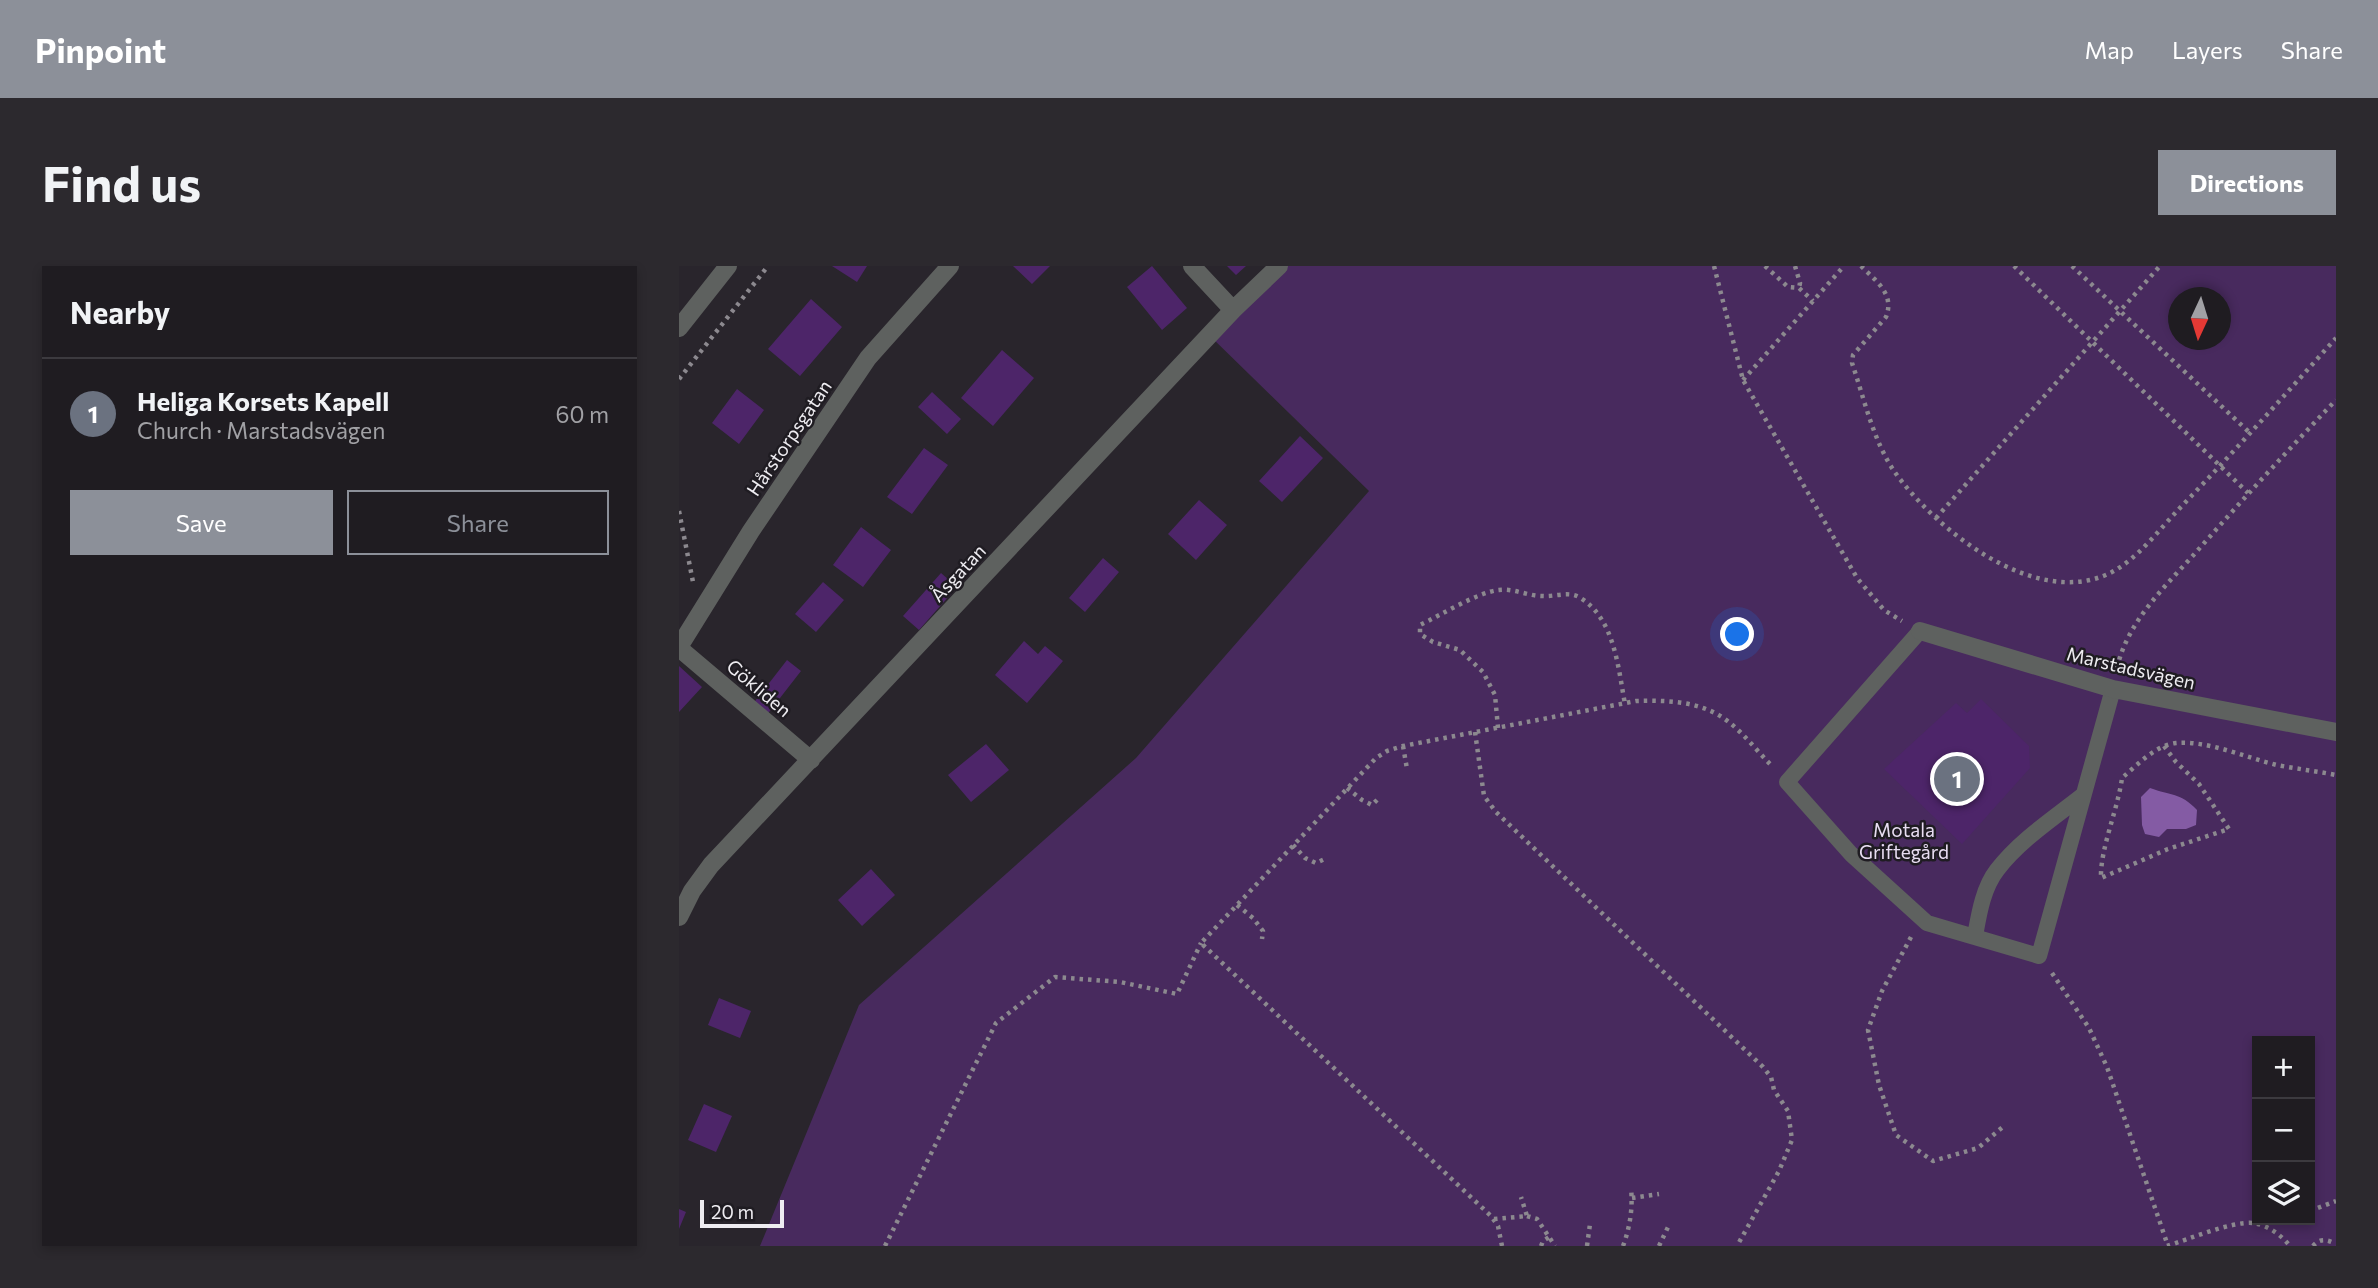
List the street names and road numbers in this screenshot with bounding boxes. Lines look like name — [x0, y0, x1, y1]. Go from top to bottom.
street label: Hårstorpsgatan — [741, 375, 836, 500]
street label: Åsgatan — [924, 538, 990, 606]
street label: Marstadsvägen — [2065, 642, 2198, 693]
street label: Gökliden — [722, 654, 796, 721]

